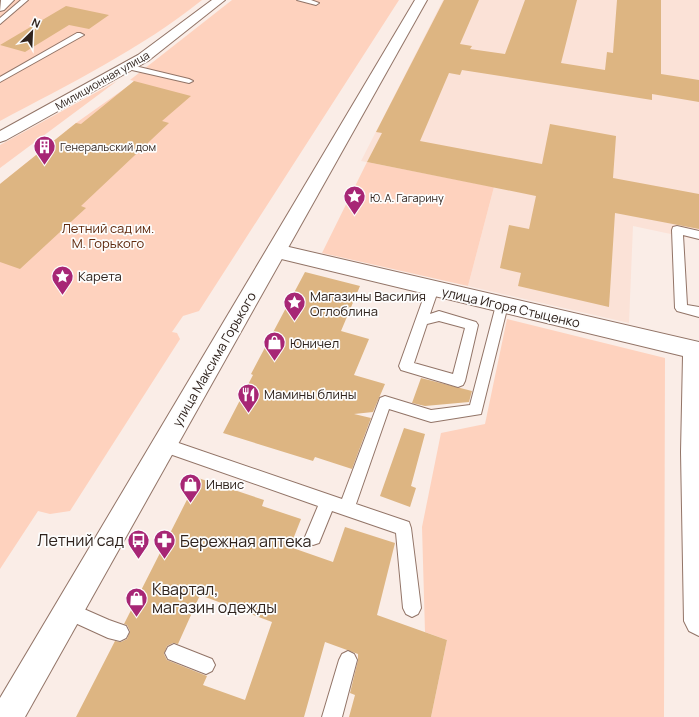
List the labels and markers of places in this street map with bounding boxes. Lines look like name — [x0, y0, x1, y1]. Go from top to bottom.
building icon: Генеральский дом — [32, 133, 58, 166]
place label: Генеральский дом — [60, 139, 156, 154]
place icon: Ю. А. Гагарину — [341, 184, 367, 217]
place label: Ю. А. Гагарину — [370, 190, 444, 205]
place icon: Карета — [49, 263, 75, 296]
place label: Карета — [78, 267, 122, 285]
place label: Магазины Василия Оглоблина — [310, 287, 426, 320]
place icon: Магазины Василия Оглоблина — [282, 290, 308, 323]
shop icon: Юничел — [261, 330, 287, 363]
place label: Юничел — [290, 334, 339, 352]
restaurant icon: Мамины блины — [235, 381, 261, 414]
place label: Мамины блины — [264, 385, 356, 403]
shop icon: Инвис — [177, 471, 203, 504]
place label: Инвис — [206, 475, 244, 493]
bus stop icon: Летний сад — [126, 527, 152, 560]
pharmacy icon: Бережная аптека — [152, 528, 178, 561]
place label: Летний сад — [37, 529, 124, 551]
place label: Бережная аптека — [180, 530, 311, 552]
place label: Квартал, магазин одежды — [152, 578, 277, 618]
shop icon: Квартал, магазин одежды — [124, 585, 150, 618]

